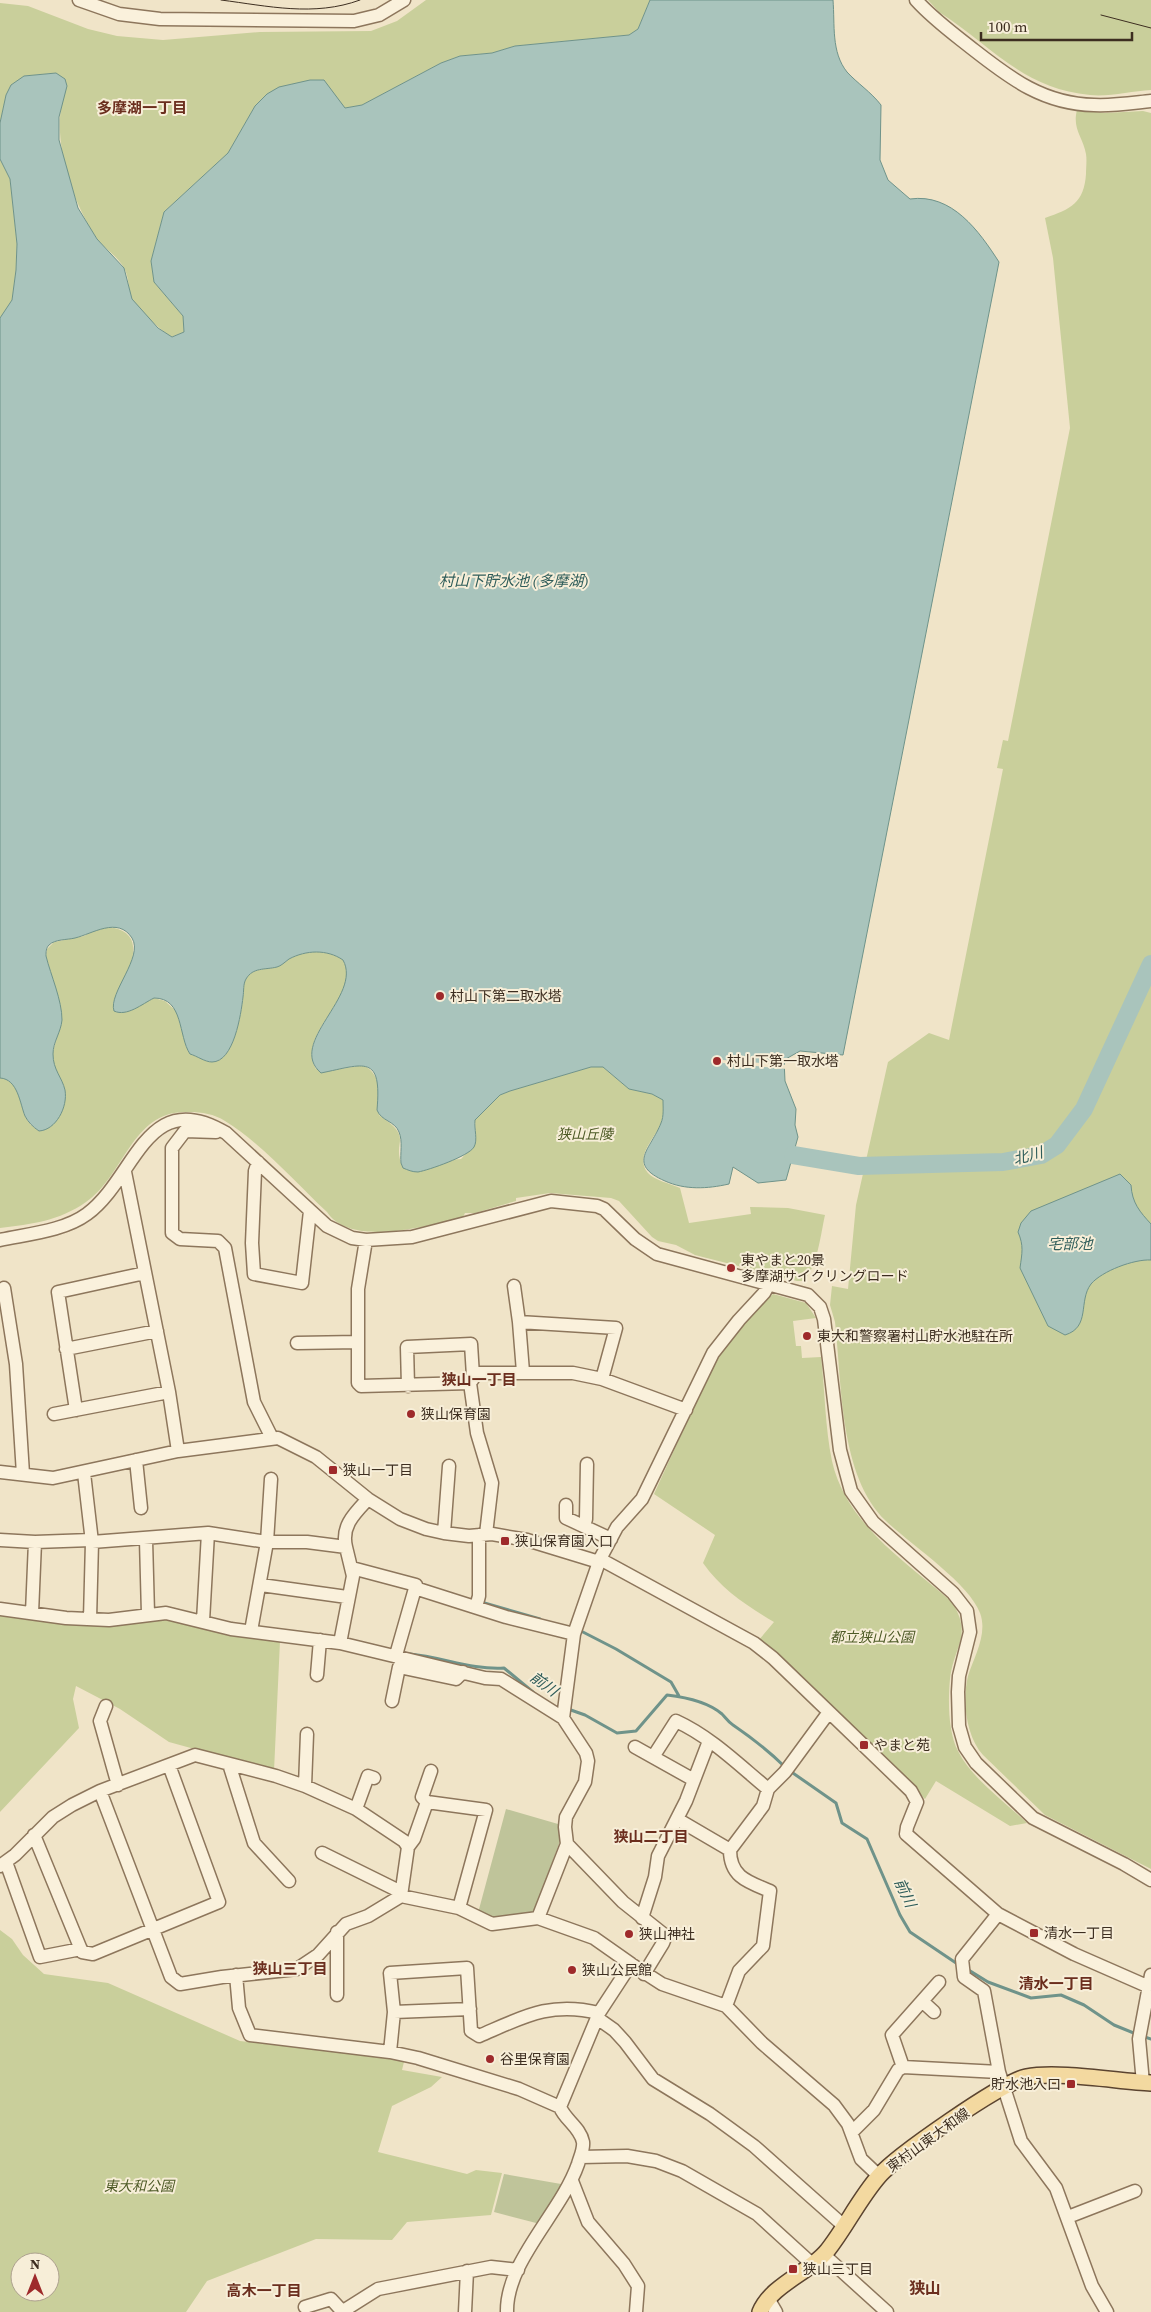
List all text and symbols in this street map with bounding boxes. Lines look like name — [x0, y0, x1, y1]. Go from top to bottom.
scale bar — [981, 10, 1132, 42]
text: 100 m — [988, 16, 1028, 37]
district label: 多摩湖一丁目 — [97, 97, 187, 118]
water label: 村山下貯水池 (多摩湖) — [439, 570, 589, 591]
place label: 村山下第二取水塔 — [450, 986, 562, 1006]
marker: 村山下第二取水塔 — [434, 990, 446, 1002]
place label: 村山下第一取水塔 — [727, 1051, 839, 1071]
marker: 村山下第一取水塔 — [711, 1055, 723, 1067]
park label: 狭山丘陵 — [557, 1124, 615, 1144]
water label: 北川 — [1011, 1141, 1047, 1170]
water label: 宅部池 — [1047, 1233, 1094, 1254]
place label: 東やまと20景 多摩湖サイクリングロード — [741, 1250, 909, 1286]
marker: 東やまと20景 多摩湖サイクリングロード — [725, 1262, 737, 1274]
place label: 東大和警察署村山貯水池駐在所 — [817, 1326, 1013, 1346]
marker: 東大和警察署村山貯水池駐在所 — [801, 1330, 813, 1342]
district label: 狭山一丁目 — [441, 1369, 517, 1390]
place label: 狭山保育園 — [421, 1404, 491, 1424]
marker: 狭山保育園 — [405, 1408, 417, 1420]
place label: 狭山一丁目 — [343, 1460, 413, 1480]
marker: 狭山一丁目 — [327, 1464, 339, 1476]
place label: 狭山保育園入口 — [515, 1531, 613, 1551]
marker: 狭山保育園入口 — [499, 1535, 511, 1547]
park label: 都立狭山公園 — [830, 1627, 916, 1647]
water label: 前川 — [526, 1666, 564, 1702]
place label: やまと苑 — [874, 1735, 930, 1755]
marker: やまと苑 — [858, 1739, 870, 1751]
district label: 狭山二丁目 — [613, 1826, 689, 1847]
water label: 前川 — [890, 1875, 922, 1913]
place label: 清水一丁目 — [1044, 1923, 1114, 1943]
place label: 狭山神社 — [639, 1924, 695, 1944]
marker: 清水一丁目 — [1028, 1927, 1040, 1939]
marker: 狭山神社 — [623, 1928, 635, 1940]
district label: 狭山三丁目 — [252, 1958, 328, 1979]
place label: 狭山公民館 — [582, 1960, 652, 1980]
marker: 狭山公民館 — [566, 1964, 578, 1976]
district label: 清水一丁目 — [1018, 1973, 1094, 1994]
place label: 谷里保育園 — [500, 2049, 570, 2069]
marker: 谷里保育園 — [484, 2053, 496, 2065]
place label: 貯水池入口 — [991, 2074, 1061, 2094]
marker: 貯水池入口 — [1065, 2078, 1077, 2090]
street label: 東村山東大和線 — [882, 2103, 974, 2177]
park label: 東大和公園 — [104, 2176, 176, 2196]
north arrow — [10, 2252, 60, 2302]
text: N — [30, 2254, 40, 2274]
place label: 狭山三丁目 — [803, 2259, 873, 2279]
marker: 狭山三丁目 — [787, 2263, 799, 2275]
district label: 狭山 — [909, 2277, 941, 2299]
district label: 高木一丁目 — [226, 2280, 302, 2301]

